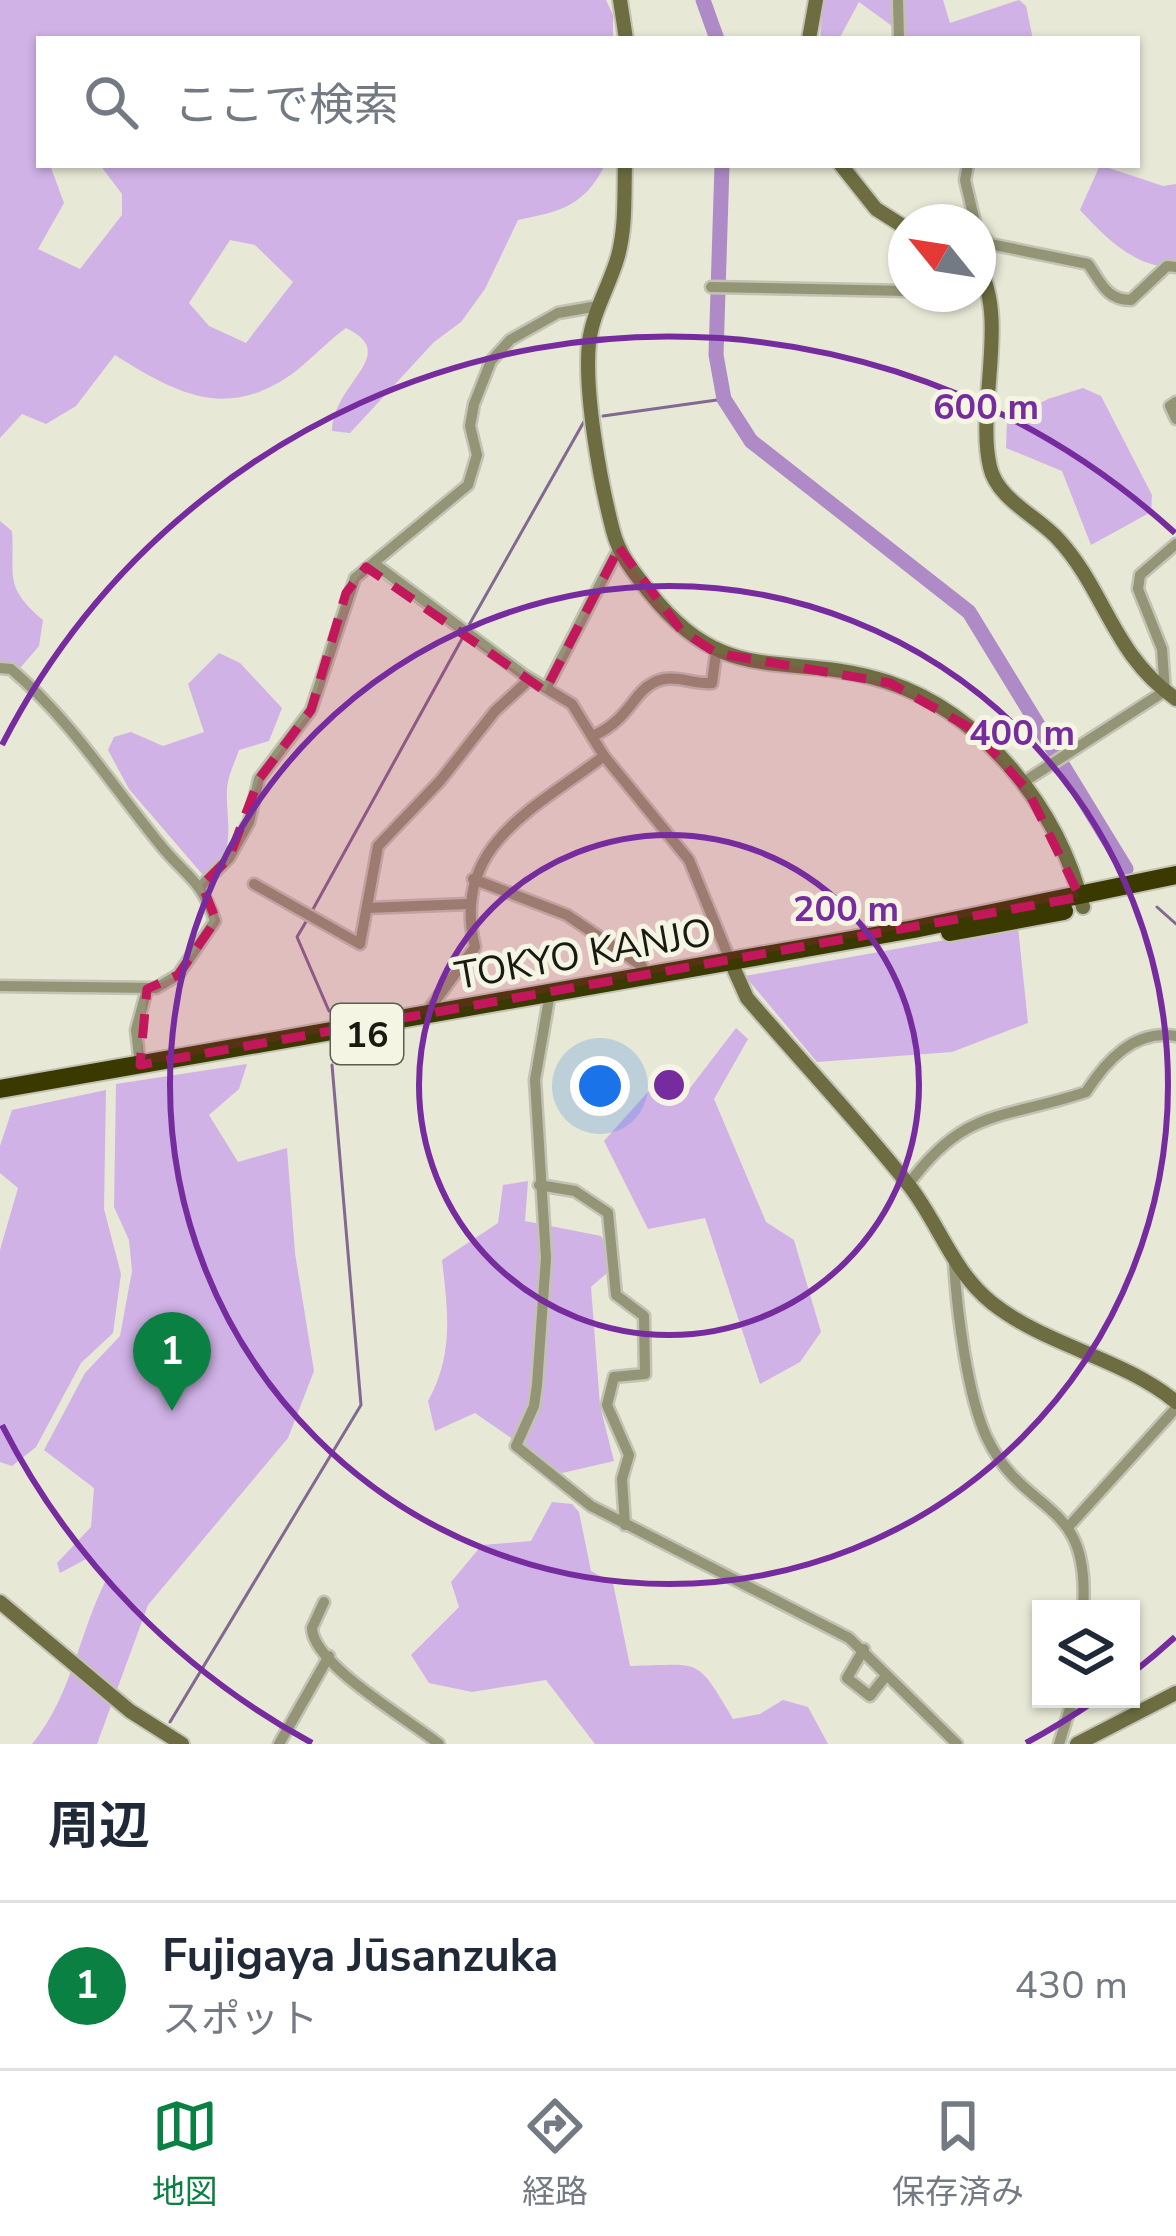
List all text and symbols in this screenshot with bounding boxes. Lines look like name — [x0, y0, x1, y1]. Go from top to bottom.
search box — [36, 36, 1140, 168]
icon: search — [78, 69, 144, 135]
text: ここで検索 — [174, 75, 399, 136]
north arrow — [888, 204, 996, 312]
text: 600 m — [933, 383, 1039, 432]
text: 400 m — [969, 709, 1075, 758]
text: 200 m — [793, 885, 899, 934]
street label: TOKYO KANJO — [451, 906, 716, 1003]
road number: 16 — [331, 1004, 403, 1064]
your location — [570, 1056, 630, 1116]
centre of rings — [648, 1064, 690, 1106]
pin: 1 — [133, 1312, 211, 1411]
map controls — [1032, 1600, 1140, 1708]
button: layers — [1032, 1600, 1140, 1708]
text: 周辺 — [48, 1791, 150, 1861]
text: Fujigaya Jūsanzuka — [162, 1926, 558, 1987]
text: 1 — [75, 1959, 99, 2012]
text: 430 m — [1014, 1959, 1128, 2012]
text: スポット — [162, 1993, 318, 2046]
tab: 地図 — [152, 2093, 218, 2215]
tab: 経路 — [522, 2093, 588, 2215]
tab: 保存済み — [892, 2093, 1024, 2215]

